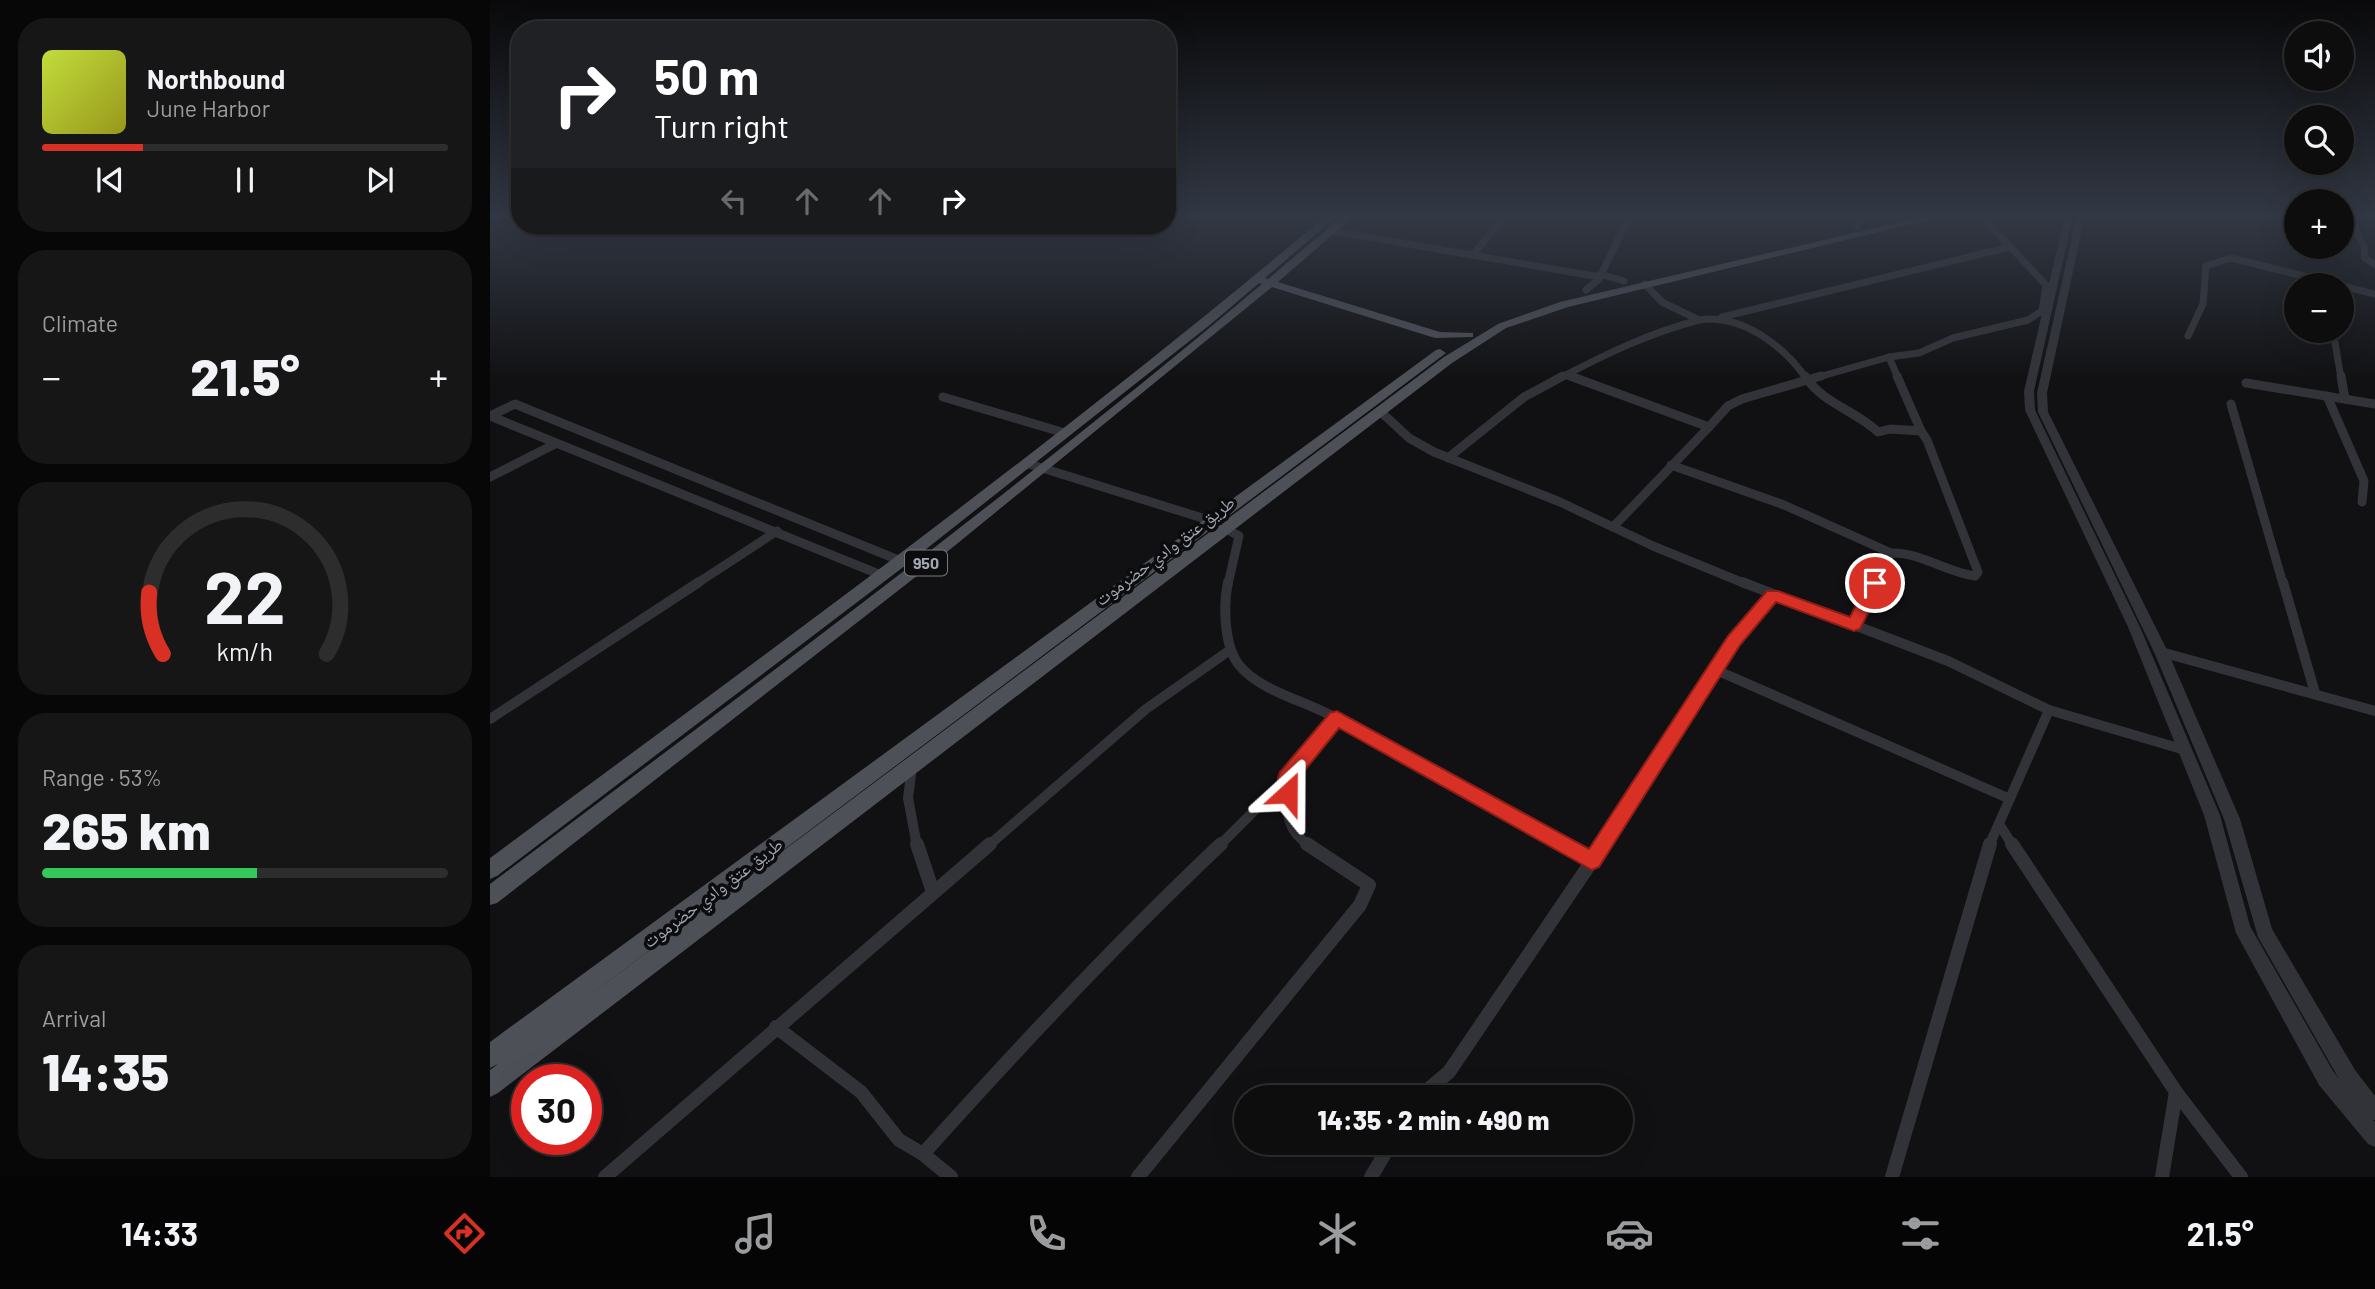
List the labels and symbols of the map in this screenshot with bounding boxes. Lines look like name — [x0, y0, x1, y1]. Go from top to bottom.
street label: طريق عتق وادي حضرموت — [1090, 490, 1241, 614]
road number: 950 — [905, 550, 947, 576]
pin — [1845, 553, 1905, 613]
position arrow — [1251, 756, 1325, 830]
street label: طريق عتق وادي حضرموت — [638, 832, 789, 956]
speed limit sign: 30 — [511, 1064, 602, 1155]

